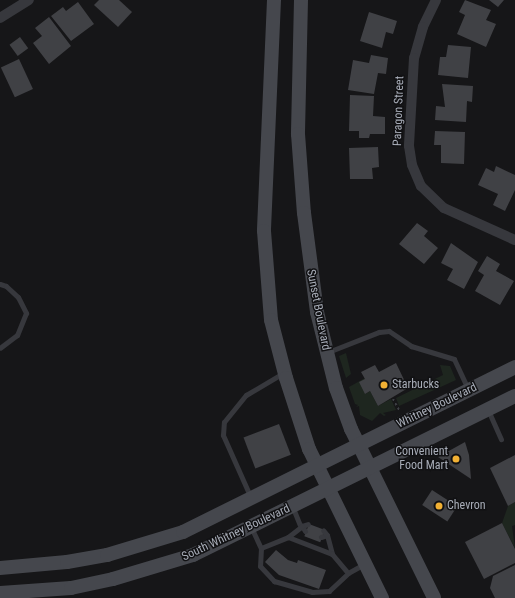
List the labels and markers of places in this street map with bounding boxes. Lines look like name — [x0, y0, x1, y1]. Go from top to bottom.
place label: Starbucks — [392, 378, 439, 392]
marker: Starbucks — [379, 380, 389, 390]
place label: Convenient Food Mart — [395, 445, 448, 473]
marker: Convenient Food Mart — [451, 454, 461, 464]
place label: Chevron — [447, 499, 486, 513]
marker: Chevron — [434, 501, 444, 511]

